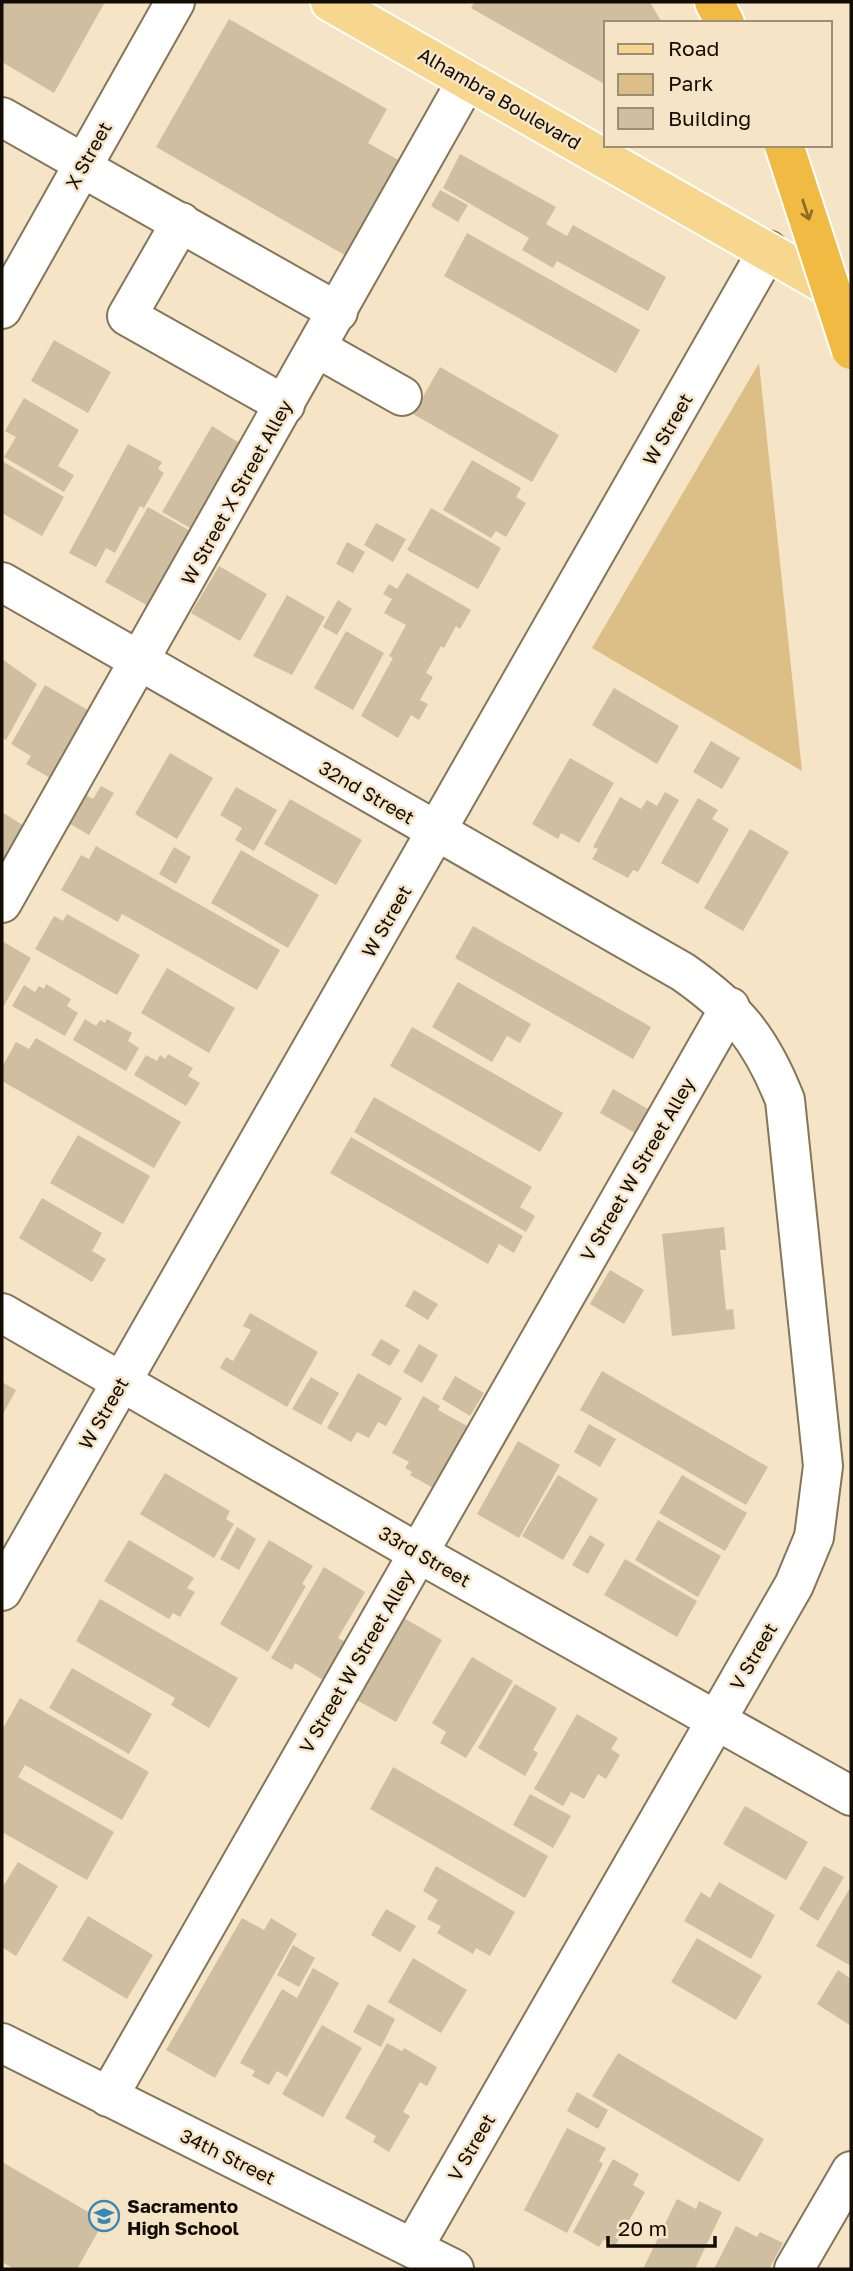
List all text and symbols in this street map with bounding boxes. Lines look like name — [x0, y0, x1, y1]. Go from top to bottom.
legend — [604, 21, 832, 147]
text: Road — [668, 35, 719, 61]
street label: Alhambra Boulevard — [415, 42, 585, 154]
text: Park — [668, 70, 714, 96]
text: Building — [668, 105, 751, 131]
street label: X Street — [60, 117, 116, 193]
one-way arrow — [800, 199, 813, 221]
street label: W Street — [637, 389, 697, 469]
street label: W Street X Street Alley — [176, 395, 297, 588]
street label: 32nd Street — [315, 755, 419, 829]
street label: W Street — [356, 881, 416, 961]
street label: V Street W Street Alley — [575, 1073, 699, 1265]
street label: W Street — [73, 1373, 133, 1453]
street label: 33rd Street — [375, 1521, 475, 1591]
street label: V Street W Street Alley — [294, 1565, 418, 1757]
street label: V Street — [725, 1618, 781, 1694]
street label: V Street — [443, 2109, 499, 2185]
street label: 34th Street — [177, 2123, 279, 2189]
place label: Sacramento High School — [127, 2194, 239, 2239]
school or university icon: Sacramento High School — [87, 2199, 121, 2233]
scale bar — [608, 2204, 715, 2248]
text: 20 m — [618, 2215, 667, 2241]

